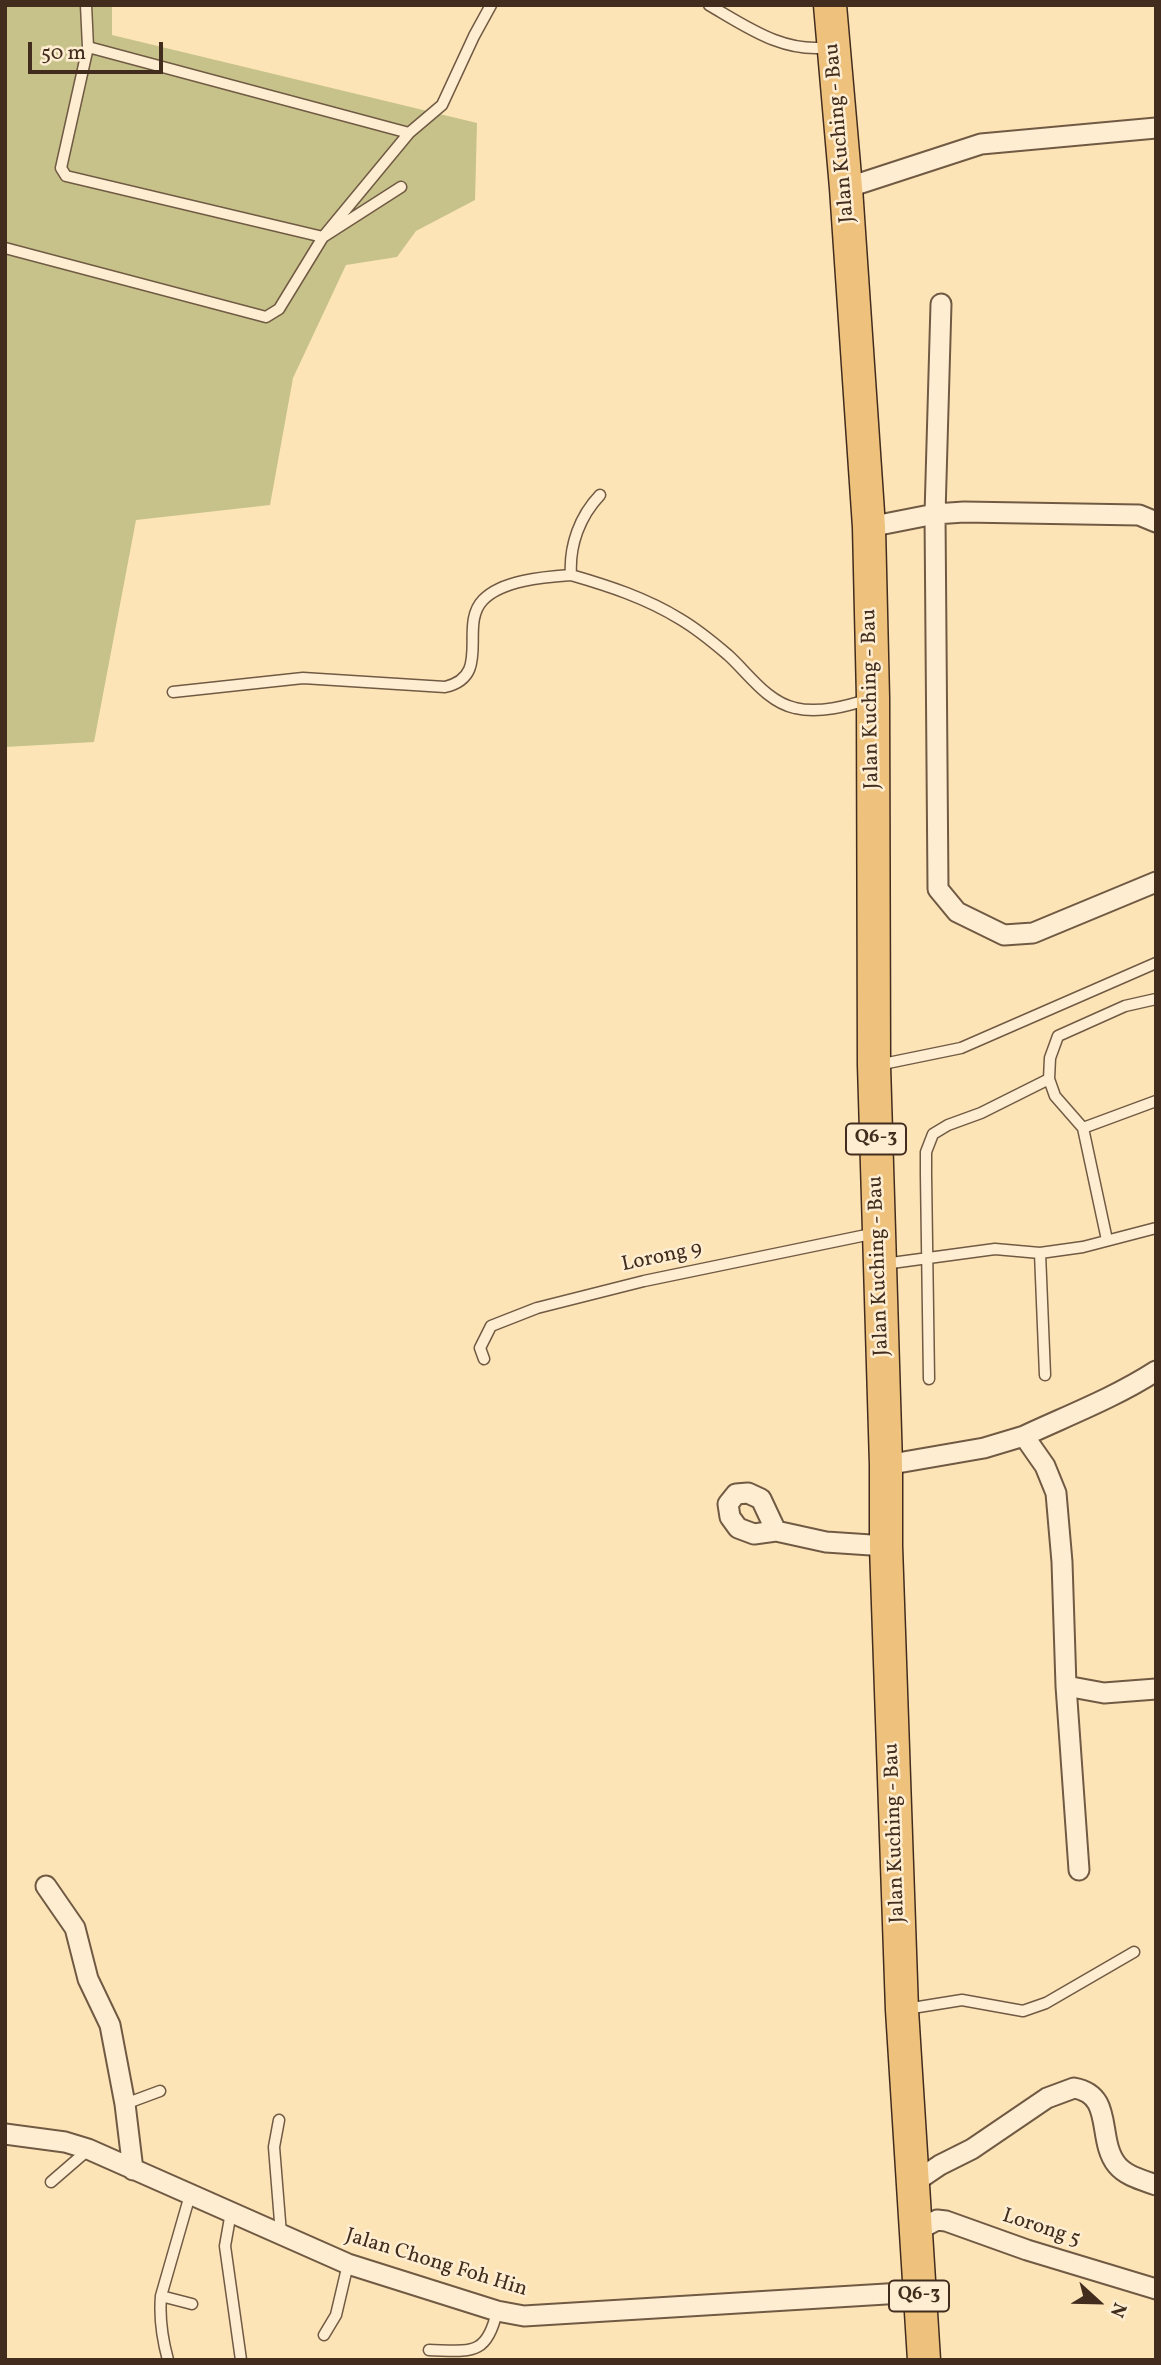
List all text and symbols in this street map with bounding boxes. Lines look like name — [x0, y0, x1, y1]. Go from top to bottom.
scale bar — [32, 28, 166, 72]
text: 50 m — [41, 39, 86, 68]
street label: Jalan Kuching - Bau — [821, 42, 861, 224]
street label: Jalan Kuching - Bau — [858, 609, 886, 789]
road number: Q6-3 — [846, 1124, 906, 1154]
street label: Jalan Kuching - Bau — [864, 1175, 896, 1357]
street label: Lorong 9 — [620, 1237, 704, 1279]
street label: Jalan Kuching - Bau — [880, 1742, 912, 1924]
street label: Lorong 5 — [999, 2205, 1083, 2253]
street label: Jalan Chong Foh Hin — [342, 2224, 530, 2304]
north arrow — [1063, 2267, 1133, 2337]
road number: Q6-3 — [889, 2280, 949, 2312]
text: N — [1103, 2299, 1132, 2321]

